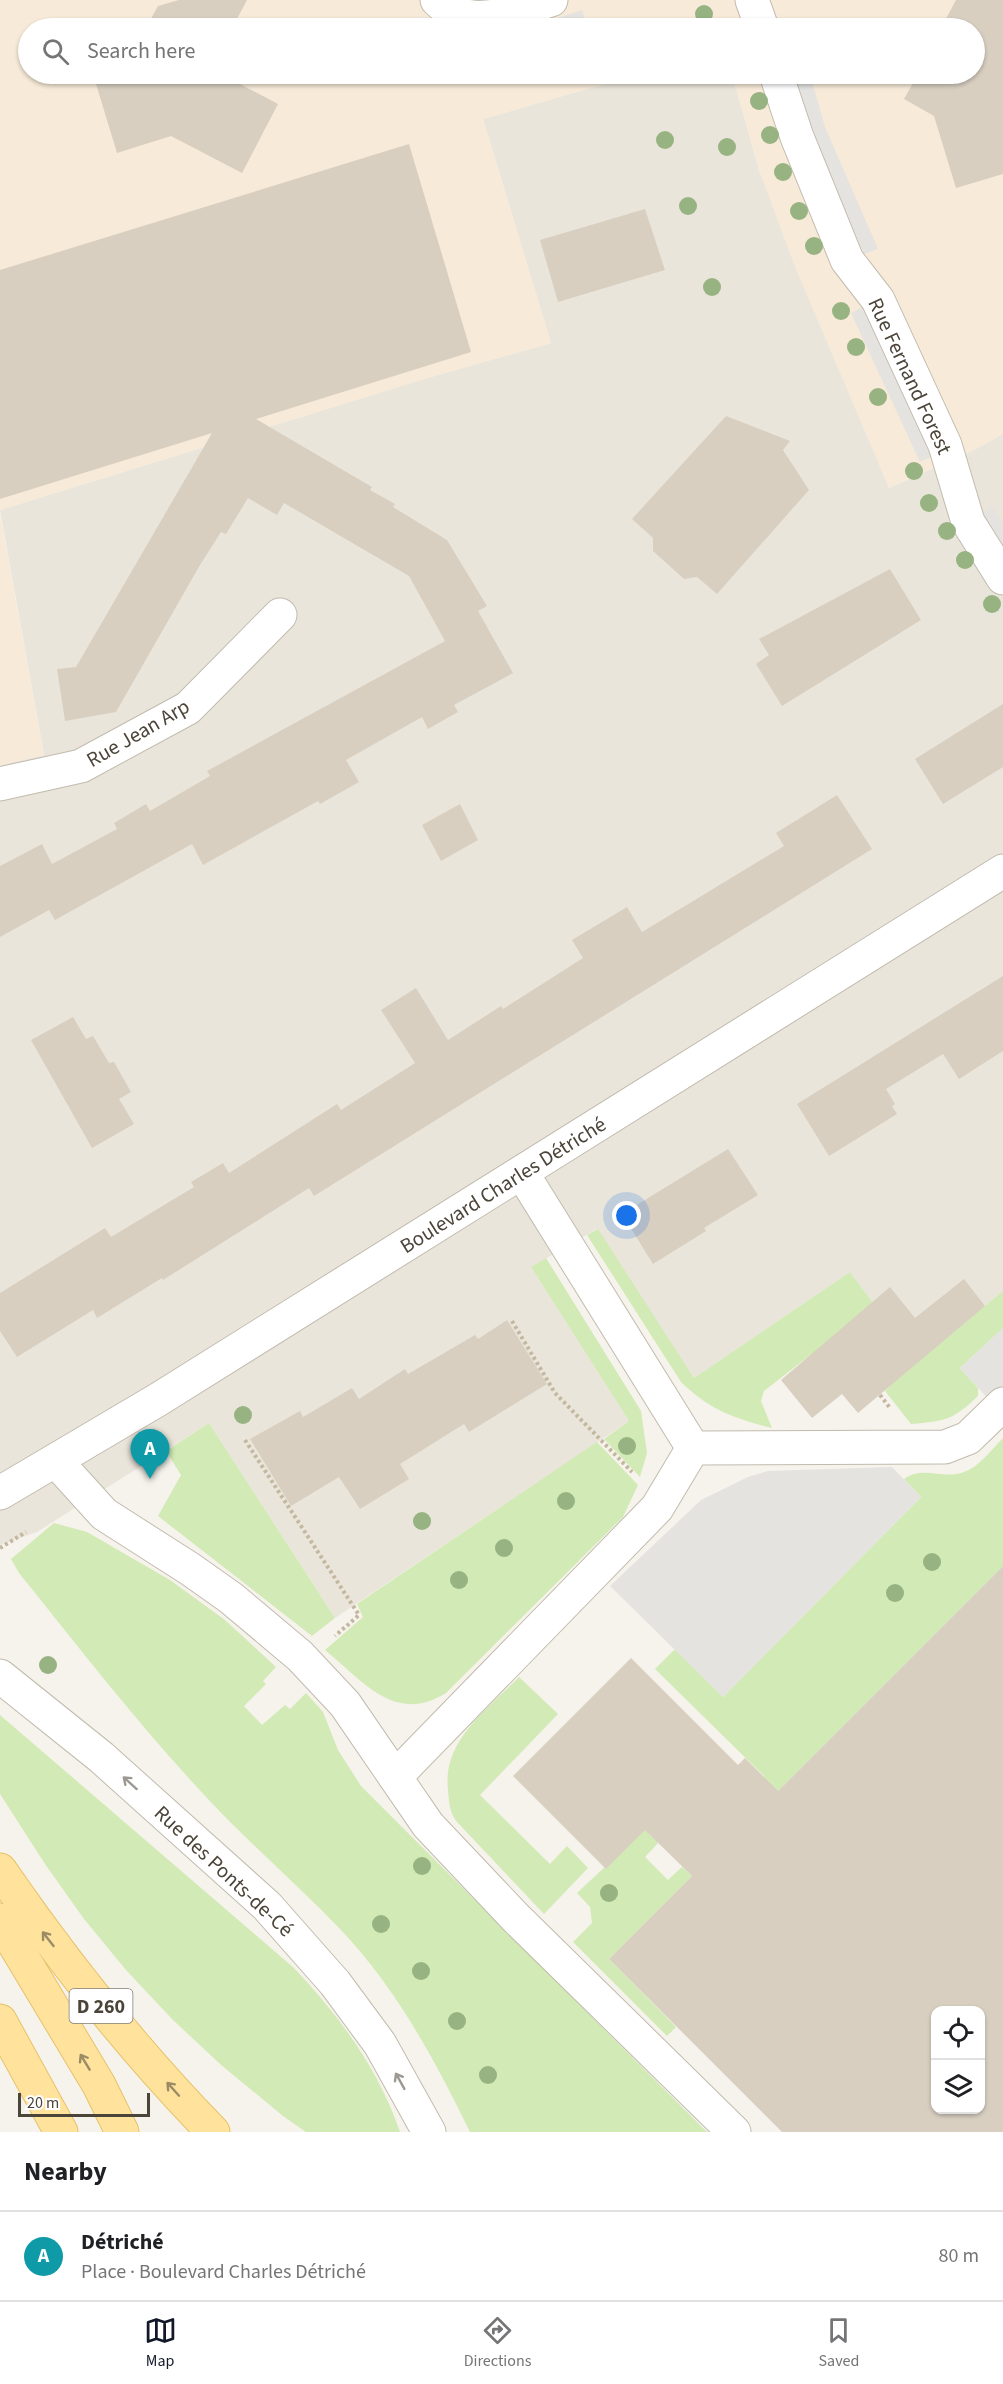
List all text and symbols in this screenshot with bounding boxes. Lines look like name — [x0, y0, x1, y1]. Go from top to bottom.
search box — [18, 18, 985, 84]
icon: search — [39, 35, 72, 68]
text: Search here — [87, 35, 195, 67]
street label: Rue Fernand Forest — [861, 293, 959, 459]
street label: Rue Jean Arp — [81, 691, 195, 775]
street label: Boulevard Charles Détriché — [394, 1109, 612, 1261]
your location — [612, 1201, 641, 1230]
pin: A — [130, 1430, 170, 1479]
one-way arrow — [122, 1776, 137, 1790]
street label: Rue des Ponts-de-Cé — [148, 1798, 300, 1944]
one-way arrow — [42, 1932, 55, 1948]
road number: D 260 — [70, 1989, 132, 2023]
map controls — [931, 2006, 985, 2114]
button: locate — [931, 2006, 985, 2060]
one-way arrow — [78, 2054, 90, 2071]
button: layers — [931, 2060, 985, 2114]
one-way arrow — [394, 2073, 406, 2090]
one-way arrow — [166, 2082, 180, 2097]
scale bar — [18, 2090, 150, 2118]
text: 20 m — [27, 2092, 59, 2114]
text: Nearby — [24, 2153, 107, 2190]
text: Détriché — [81, 2226, 164, 2258]
text: A — [38, 2242, 49, 2270]
text: 80 m — [939, 2242, 979, 2270]
text: Place · Boulevard Charles Détriché — [81, 2258, 366, 2286]
tab: Map — [144, 2314, 177, 2372]
tab: Directions — [464, 2314, 531, 2372]
tab: Saved — [819, 2314, 859, 2372]

